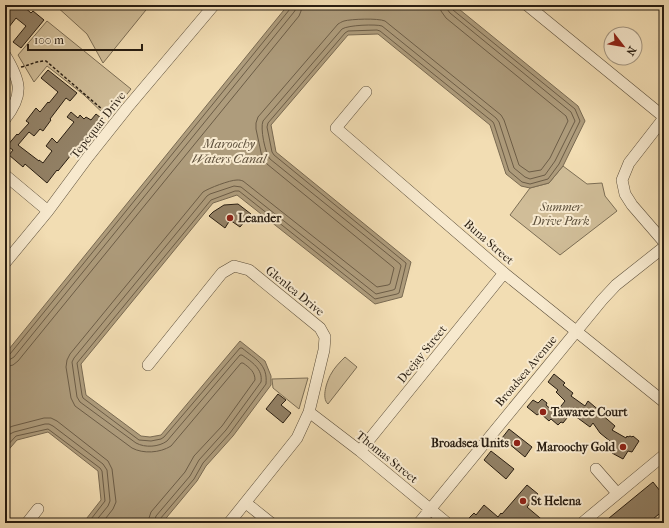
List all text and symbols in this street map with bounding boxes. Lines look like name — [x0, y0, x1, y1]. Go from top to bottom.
scale bar — [28, 26, 142, 52]
north arrow — [603, 26, 643, 66]
text: 100 m — [34, 33, 64, 47]
text: N — [623, 44, 639, 58]
street label: Tepequar Drive — [68, 89, 128, 161]
water label: Maroochy Waters Canal — [192, 136, 268, 166]
park label: Summer Drive Park — [531, 200, 590, 228]
place label: Leander — [238, 211, 282, 225]
marker: Leander — [225, 213, 235, 223]
street label: Buna Street — [461, 217, 517, 268]
street label: Glenlea Drive — [263, 263, 327, 319]
street label: Deejay Street — [395, 322, 450, 386]
street label: Broadsea Avenue — [492, 333, 560, 409]
place label: Tawaree Court — [550, 405, 628, 419]
marker: Tawaree Court — [538, 407, 548, 417]
street label: Thomas Street — [353, 428, 421, 487]
place label: Broadsea Units — [431, 436, 510, 450]
marker: Broadsea Units — [512, 438, 522, 448]
place label: Maroochy Gold — [535, 440, 615, 455]
marker: Maroochy Gold — [618, 442, 628, 452]
place label: St Helena — [531, 494, 581, 508]
marker: St Helena — [518, 496, 528, 506]

